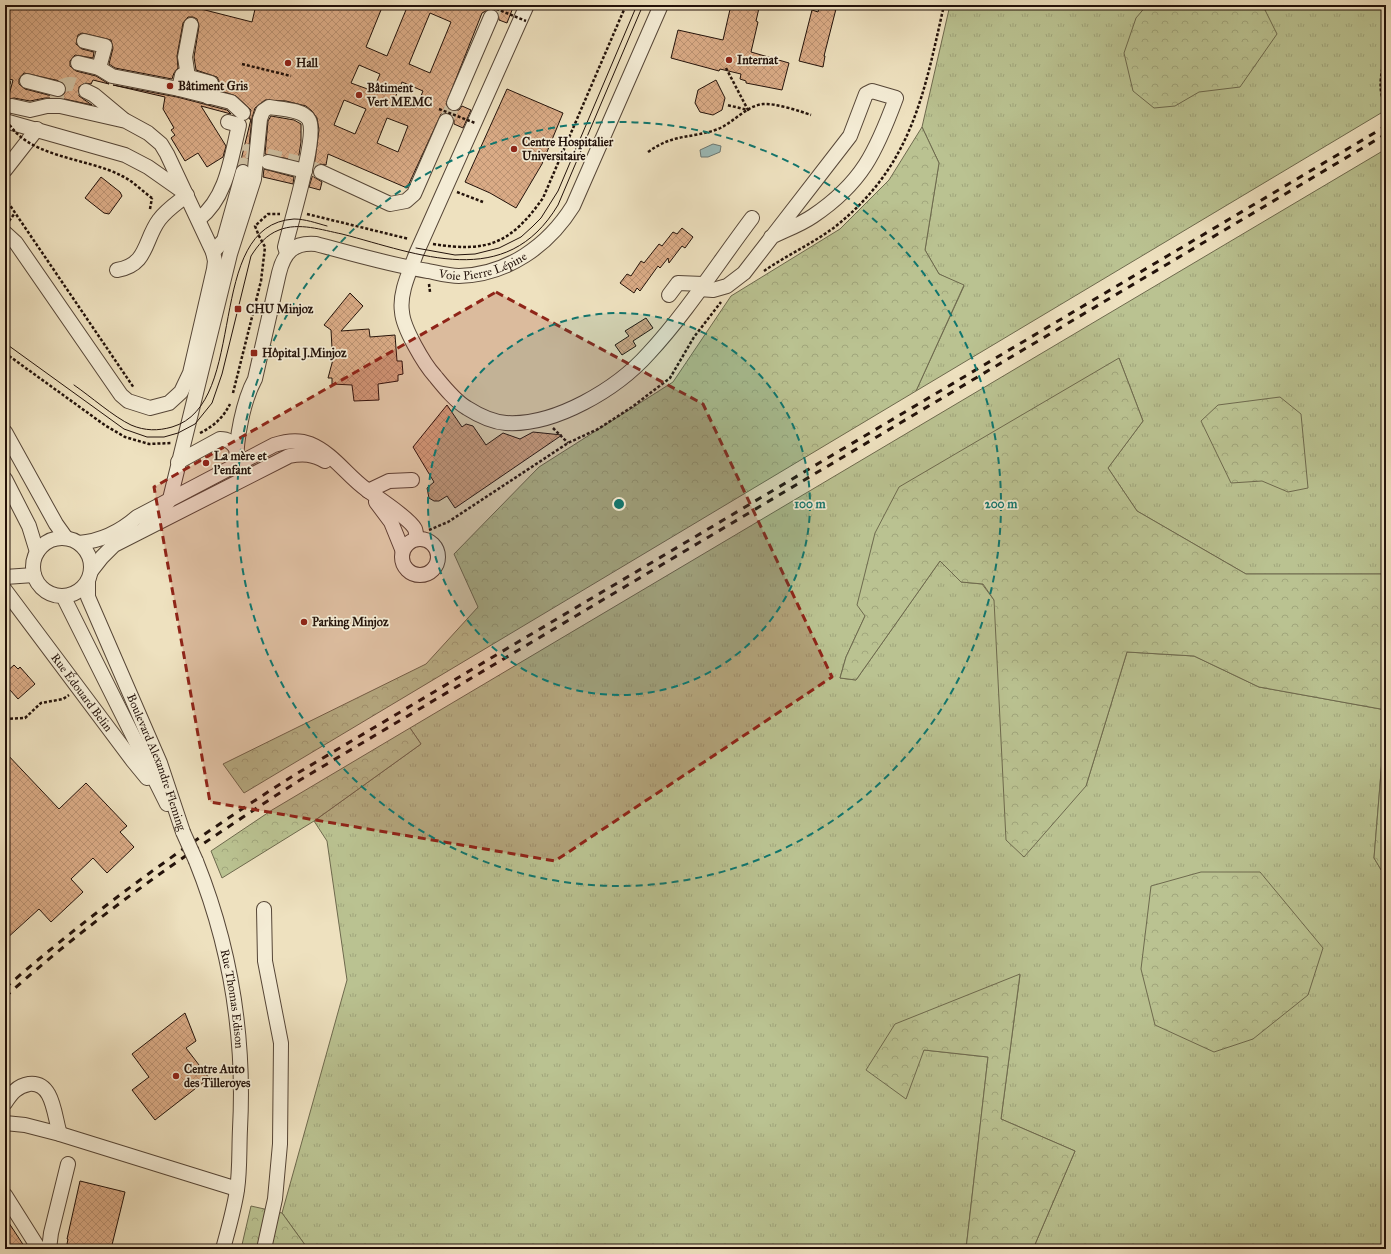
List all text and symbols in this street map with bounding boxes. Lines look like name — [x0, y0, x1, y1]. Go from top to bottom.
place label: Internat — [737, 53, 779, 67]
marker: Internat — [724, 55, 734, 65]
place label: Hall — [296, 56, 319, 70]
marker: Hall — [283, 58, 293, 68]
place label: Bâtiment Gris — [178, 79, 248, 93]
marker: Bâtiment Gris — [165, 81, 175, 91]
place label: Bâtiment Vert MEMC — [366, 81, 432, 109]
marker: Bâtiment Vert MEMC — [354, 90, 364, 100]
place label: Centre Hospitalier Universitaire — [522, 135, 614, 163]
marker: Centre Hospitalier Universitaire — [509, 144, 519, 154]
street label: Voie Pierre Lépine — [437, 249, 529, 283]
place label: CHU Minjoz — [246, 302, 314, 317]
marker: CHU Minjoz — [233, 304, 243, 314]
place label: Hôpital J.Minjoz — [262, 346, 347, 361]
marker: Hôpital J.Minjoz — [249, 348, 259, 358]
place label: La mère et l'enfant — [213, 449, 268, 477]
marker: La mère et l'enfant — [201, 458, 211, 468]
centre of rings — [612, 497, 626, 511]
text: 100 m — [794, 497, 827, 511]
text: 200 m — [985, 497, 1018, 511]
place label: Parking Minjoz — [312, 615, 389, 630]
marker: Parking Minjoz — [299, 617, 309, 627]
street label: Rue Édouard Belin — [48, 651, 116, 735]
street label: Boulevard Alexandre Fleming — [124, 692, 189, 833]
street label: Rue Thomas Edison — [217, 948, 246, 1049]
place label: Centre Auto des Tilleroyes — [184, 1062, 251, 1091]
marker: Centre Auto des Tilleroyes — [171, 1071, 181, 1081]

